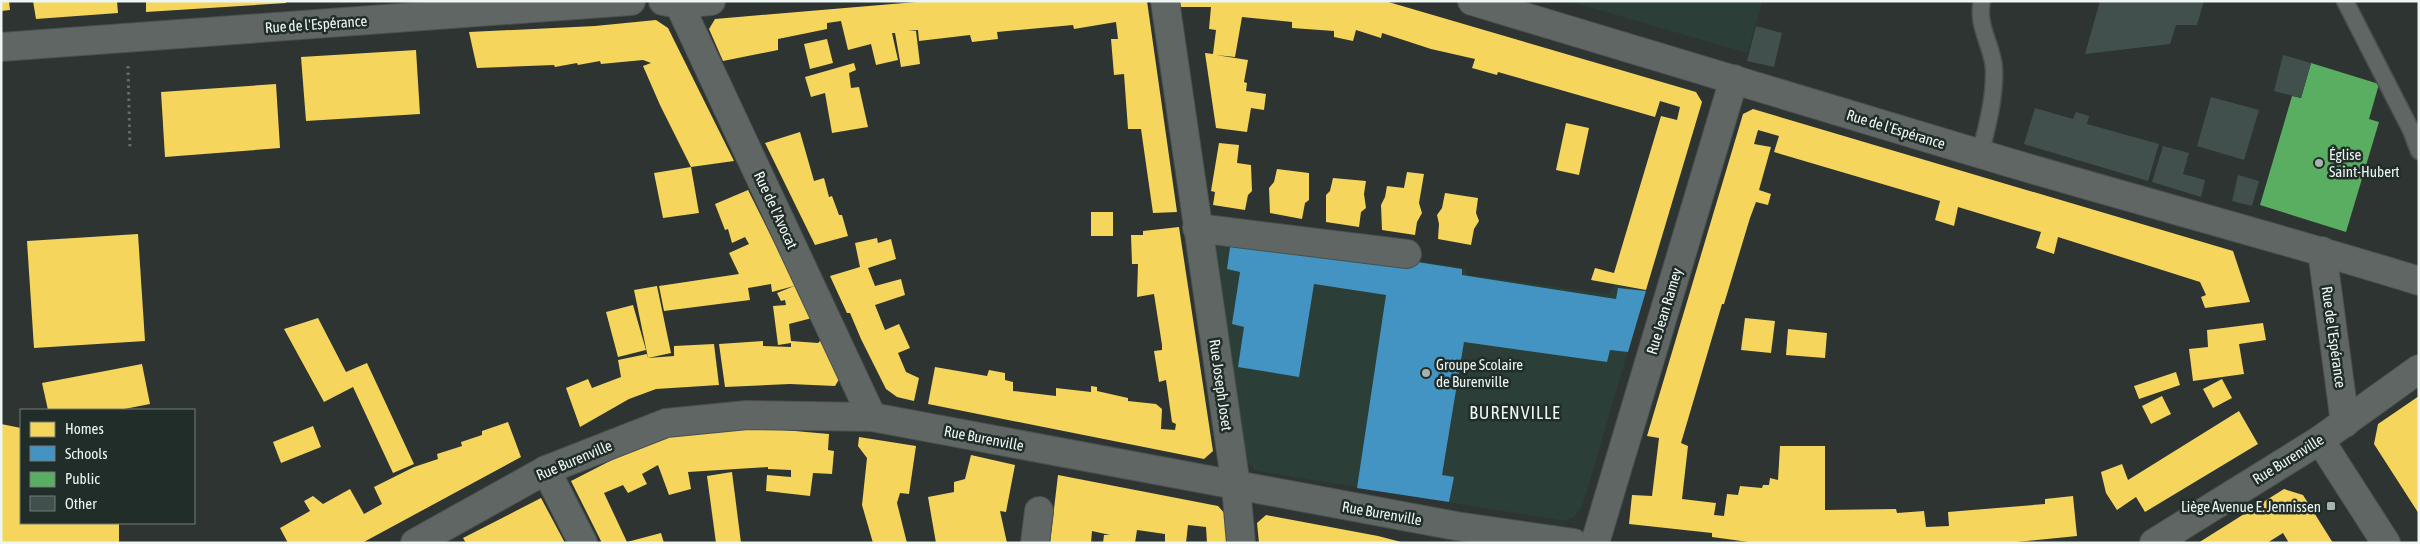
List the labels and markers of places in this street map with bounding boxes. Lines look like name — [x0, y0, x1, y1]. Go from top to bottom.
place label: Église Saint-Hubert — [2329, 146, 2400, 180]
marker: Église Saint-Hubert — [2313, 157, 2325, 169]
place label: Groupe Scolaire de Burenville — [1436, 356, 1523, 390]
marker: Groupe Scolaire de Burenville — [1420, 367, 1432, 379]
place label: Liège Avenue E. Jennissen — [2181, 498, 2321, 515]
marker: Liège Avenue E. Jennissen — [2325, 500, 2337, 512]

